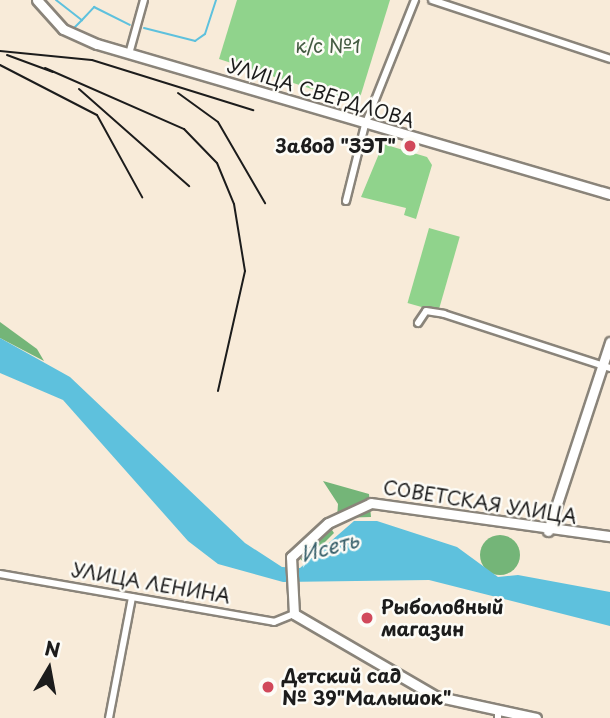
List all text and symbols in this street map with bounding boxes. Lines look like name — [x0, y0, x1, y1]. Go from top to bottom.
park label: к/с №1 — [295, 35, 361, 57]
street label: УЛИЦА СВЕРДЛОВА — [224, 53, 418, 133]
place label: Завод "ЗЭТ" — [275, 135, 396, 157]
marker: Завод "ЗЭТ" — [402, 138, 418, 154]
street label: СОВЕТСКАЯ УЛИЦА — [382, 475, 578, 529]
water label: Исеть — [297, 526, 361, 566]
street label: УЛИЦА ЛЕНИНА — [69, 558, 233, 608]
place label: Рыболовный магазин — [381, 596, 504, 640]
marker: Рыболовный магазин — [359, 610, 375, 626]
text: N — [43, 633, 62, 663]
north arrow — [14, 634, 84, 704]
place label: Детский сад № 39"Малышок" — [282, 665, 451, 709]
marker: Детский сад № 39"Малышок" — [260, 679, 276, 695]

